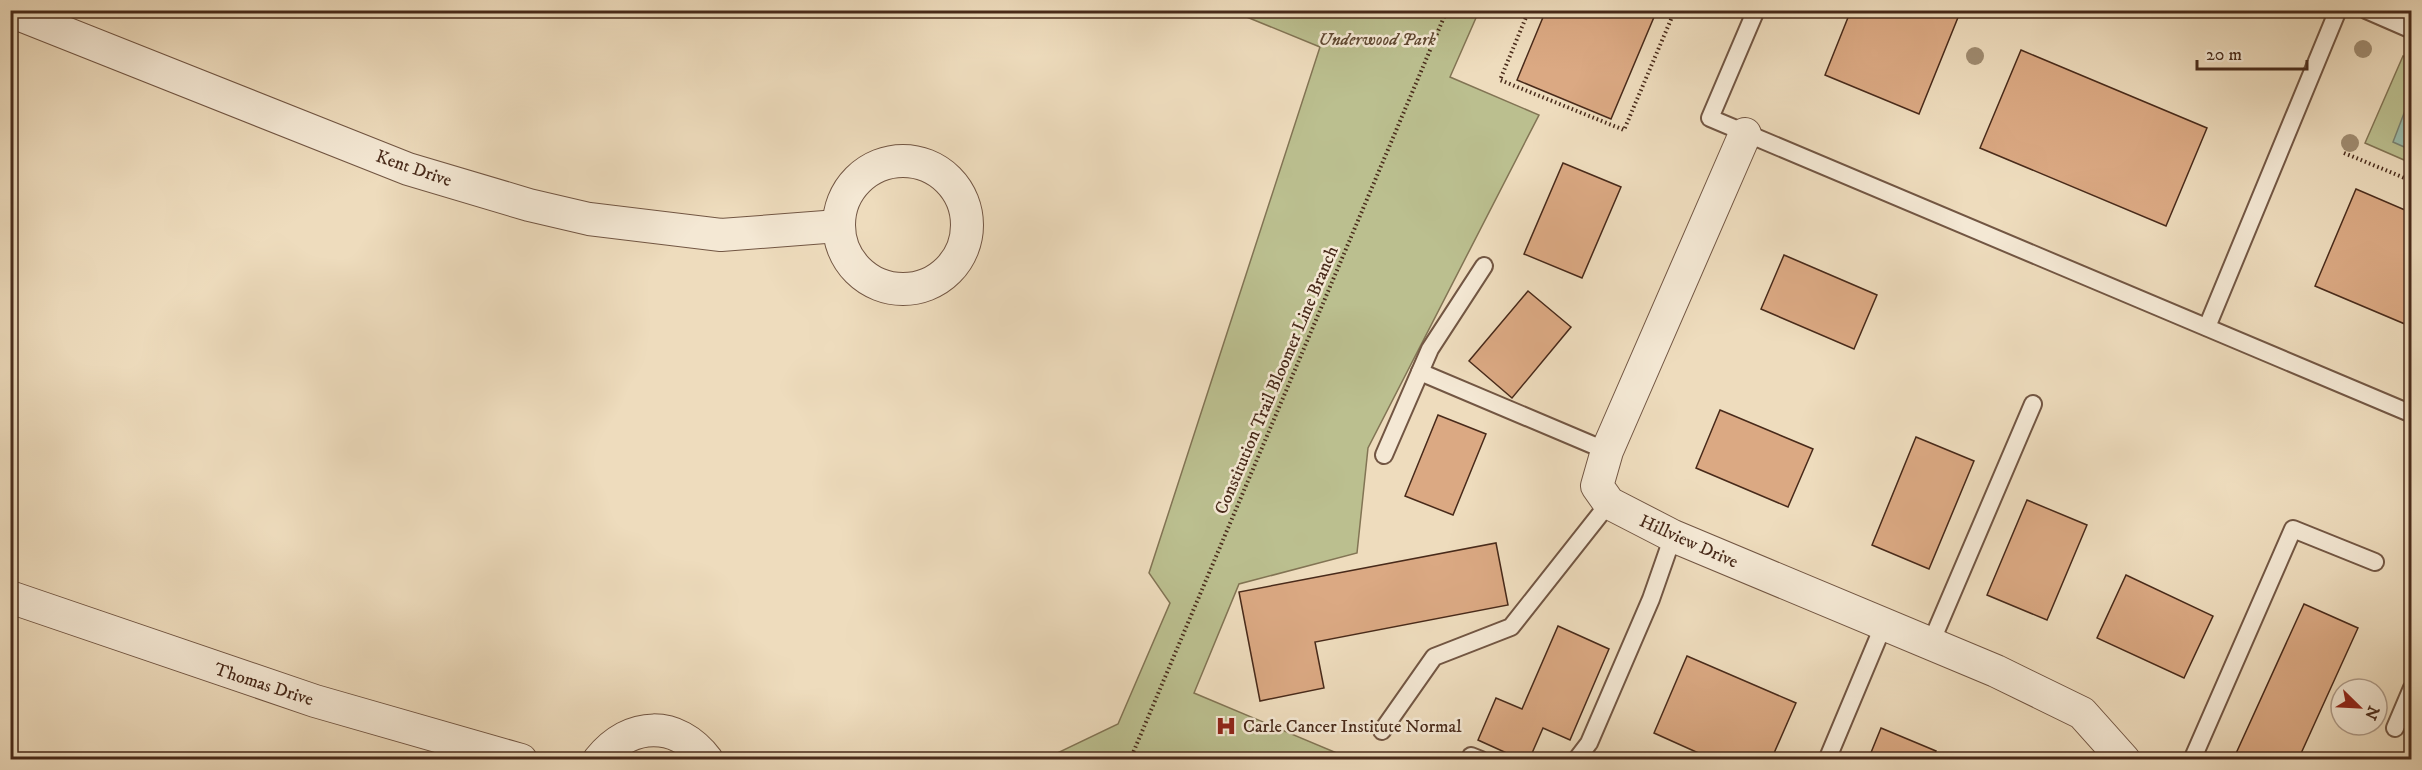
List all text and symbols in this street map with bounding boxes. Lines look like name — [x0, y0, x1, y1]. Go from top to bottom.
park label: Underwood Park — [1318, 29, 1436, 51]
scale bar — [2197, 33, 2306, 71]
text: 20 m — [2206, 44, 2242, 66]
street label: Kent Drive — [373, 146, 455, 192]
street label: Constitution Trail Bloomer Line Branch — [1210, 242, 1344, 518]
street label: Hillview Drive — [1636, 510, 1741, 573]
street label: Thomas Drive — [211, 659, 316, 711]
north arrow — [2329, 677, 2389, 737]
text: N — [2360, 703, 2384, 723]
hospital icon: Carle Cancer Institute Normal — [1214, 714, 1238, 738]
place label: Carle Cancer Institute Normal — [1243, 716, 1462, 738]

